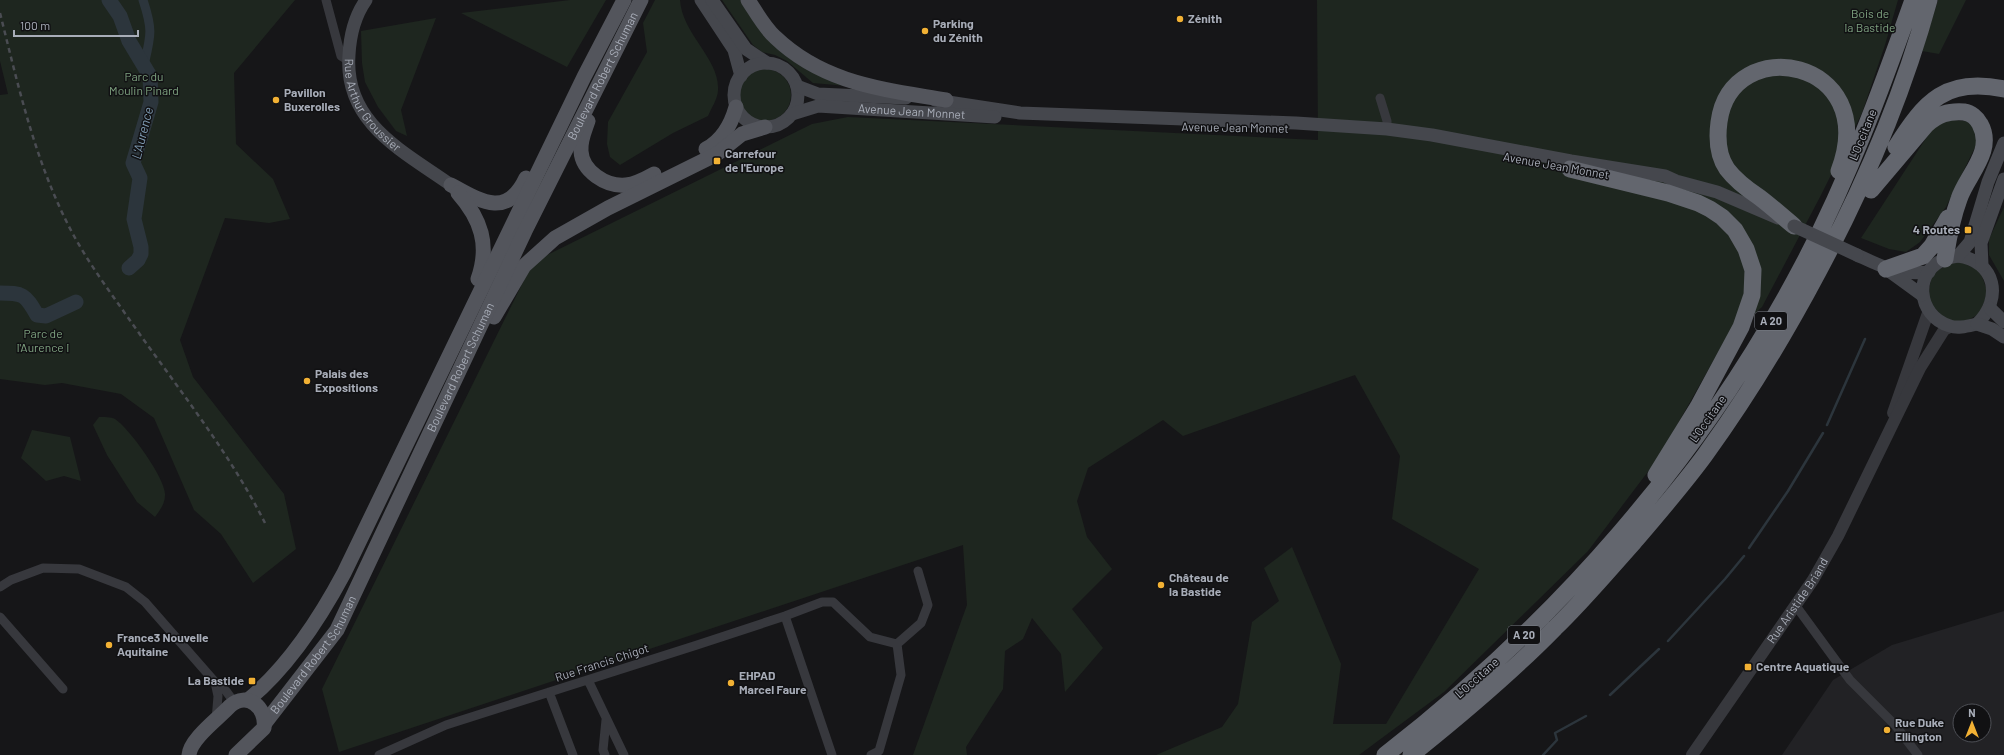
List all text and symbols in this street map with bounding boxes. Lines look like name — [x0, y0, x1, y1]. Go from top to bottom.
park label: Bois de la Bastide — [1844, 6, 1896, 34]
street label: Boulevard Robert Schuman — [564, 9, 640, 142]
place label: Zénith — [1188, 11, 1222, 25]
scale bar — [14, 12, 138, 38]
marker: Zénith — [1175, 14, 1185, 24]
place label: Parking du Zénith — [933, 16, 983, 44]
text: 100 m — [20, 18, 50, 32]
marker: Parking du Zénith — [920, 26, 930, 36]
street label: Rue Arthur Groussier — [343, 59, 405, 154]
park label: Parc du Moulin Pinard — [109, 69, 179, 97]
place label: Pavillon Buxerolles — [284, 85, 340, 113]
marker: Pavillon Buxerolles — [271, 95, 281, 105]
street label: Avenue Jean Monnet — [858, 100, 966, 121]
water label: L'Aurence — [128, 105, 156, 161]
street label: L'Occitane — [1845, 107, 1879, 162]
street label: Avenue Jean Monnet — [1181, 119, 1289, 135]
place label: Carrefour de l'Europe — [725, 146, 784, 174]
street label: Avenue Jean Monnet — [1502, 149, 1610, 181]
marker: Carrefour de l'Europe — [712, 156, 722, 166]
place label: 4 Routes — [1913, 222, 1960, 236]
marker: 4 Routes — [1963, 225, 1973, 235]
street label: Boulevard Robert Schuman — [423, 300, 496, 434]
road number: A 20 — [1755, 312, 1787, 330]
park label: Parc de l'Aurence I — [17, 326, 69, 354]
place label: Palais des Expositions — [315, 366, 378, 394]
marker: Palais des Expositions — [302, 376, 312, 386]
street label: L'Occitane — [1686, 392, 1728, 445]
street label: Rue Aristide Briand — [1763, 555, 1830, 646]
place label: Château de la Bastide — [1169, 570, 1229, 598]
marker: Château de la Bastide — [1156, 580, 1166, 590]
street label: Boulevard Robert Schuman — [267, 593, 358, 716]
road number: A 20 — [1508, 626, 1540, 644]
place label: France3 Nouvelle Aquitaine — [117, 630, 209, 658]
marker: France3 Nouvelle Aquitaine — [104, 640, 114, 650]
street label: Rue Francis Chigot — [553, 640, 650, 684]
street label: L'Occitane — [1452, 654, 1501, 701]
place label: Centre Aquatique — [1756, 659, 1850, 673]
marker: Centre Aquatique — [1743, 662, 1753, 672]
place label: EHPAD Marcel Faure — [739, 668, 807, 696]
place label: La Bastide — [188, 673, 244, 687]
marker: La Bastide — [247, 676, 257, 686]
marker: EHPAD Marcel Faure — [726, 678, 736, 688]
north arrow — [1952, 703, 1992, 743]
text: N — [1968, 706, 1976, 719]
place label: Rue Duke Ellington — [1895, 715, 1945, 743]
marker: Rue Duke Ellington — [1882, 725, 1892, 735]

